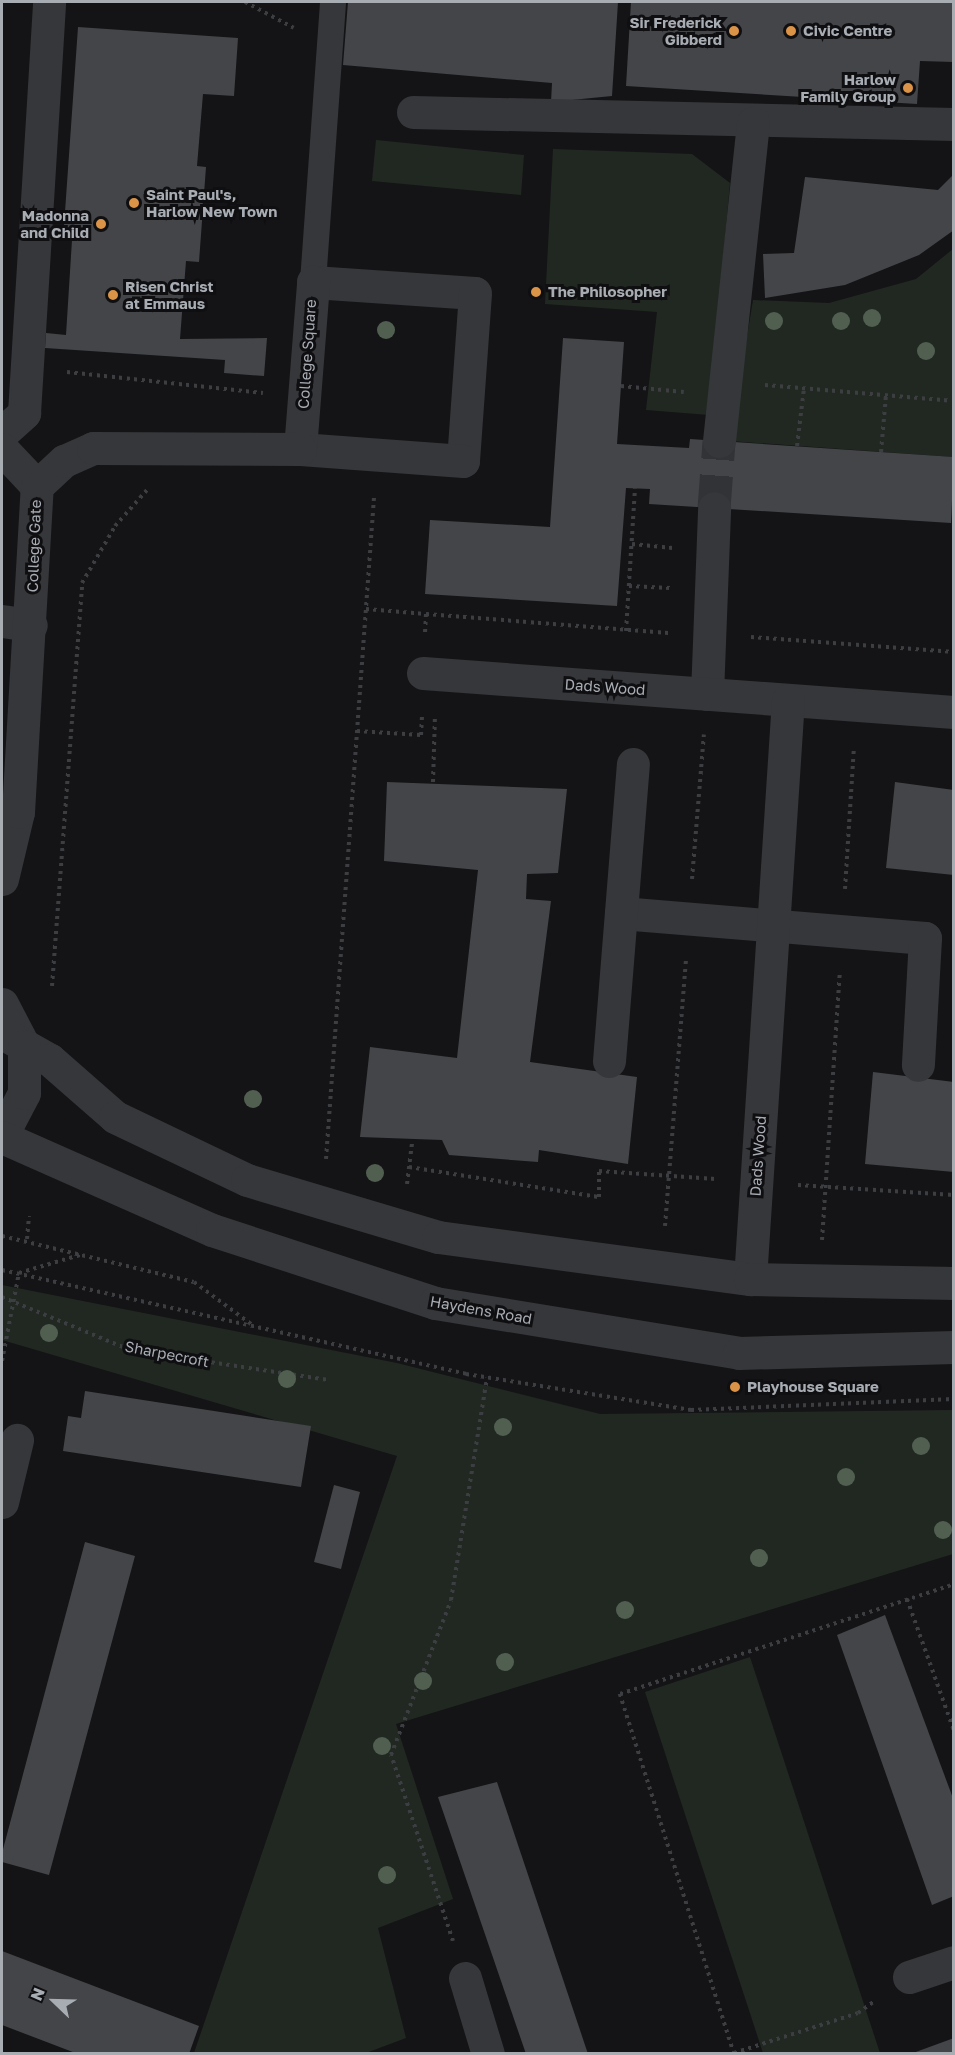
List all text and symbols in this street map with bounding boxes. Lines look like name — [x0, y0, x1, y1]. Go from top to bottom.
place label: Sir Frederick Gibberd — [629, 13, 722, 48]
place label: Civic Centre — [803, 22, 892, 40]
marker: Sir Frederick Gibberd — [727, 24, 741, 38]
marker: Civic Centre — [784, 24, 798, 38]
place label: Harlow Family Group — [800, 70, 896, 105]
marker: Harlow Family Group — [901, 81, 915, 95]
place label: Saint Paul's, Harlow New Town — [146, 185, 277, 220]
marker: Saint Paul's, Harlow New Town — [127, 196, 141, 210]
place label: Madonna and Child — [20, 206, 89, 241]
marker: Madonna and Child — [94, 217, 108, 231]
place label: Risen Christ at Emmaus — [125, 277, 214, 312]
place label: The Philosopher — [548, 283, 667, 301]
marker: The Philosopher — [529, 285, 543, 299]
marker: Risen Christ at Emmaus — [106, 288, 120, 302]
street label: College Square — [294, 299, 320, 409]
street label: College Gate — [23, 499, 45, 593]
street label: Dads Wood — [564, 675, 646, 699]
street label: Dads Wood — [746, 1115, 770, 1197]
street label: Haydens Road — [429, 1292, 533, 1328]
street label: Sharpecroft — [123, 1337, 211, 1371]
place label: Playhouse Square — [747, 1378, 879, 1396]
marker: Playhouse Square — [728, 1380, 742, 1394]
north arrow — [24, 1971, 84, 2031]
text: N — [26, 1984, 49, 2003]

